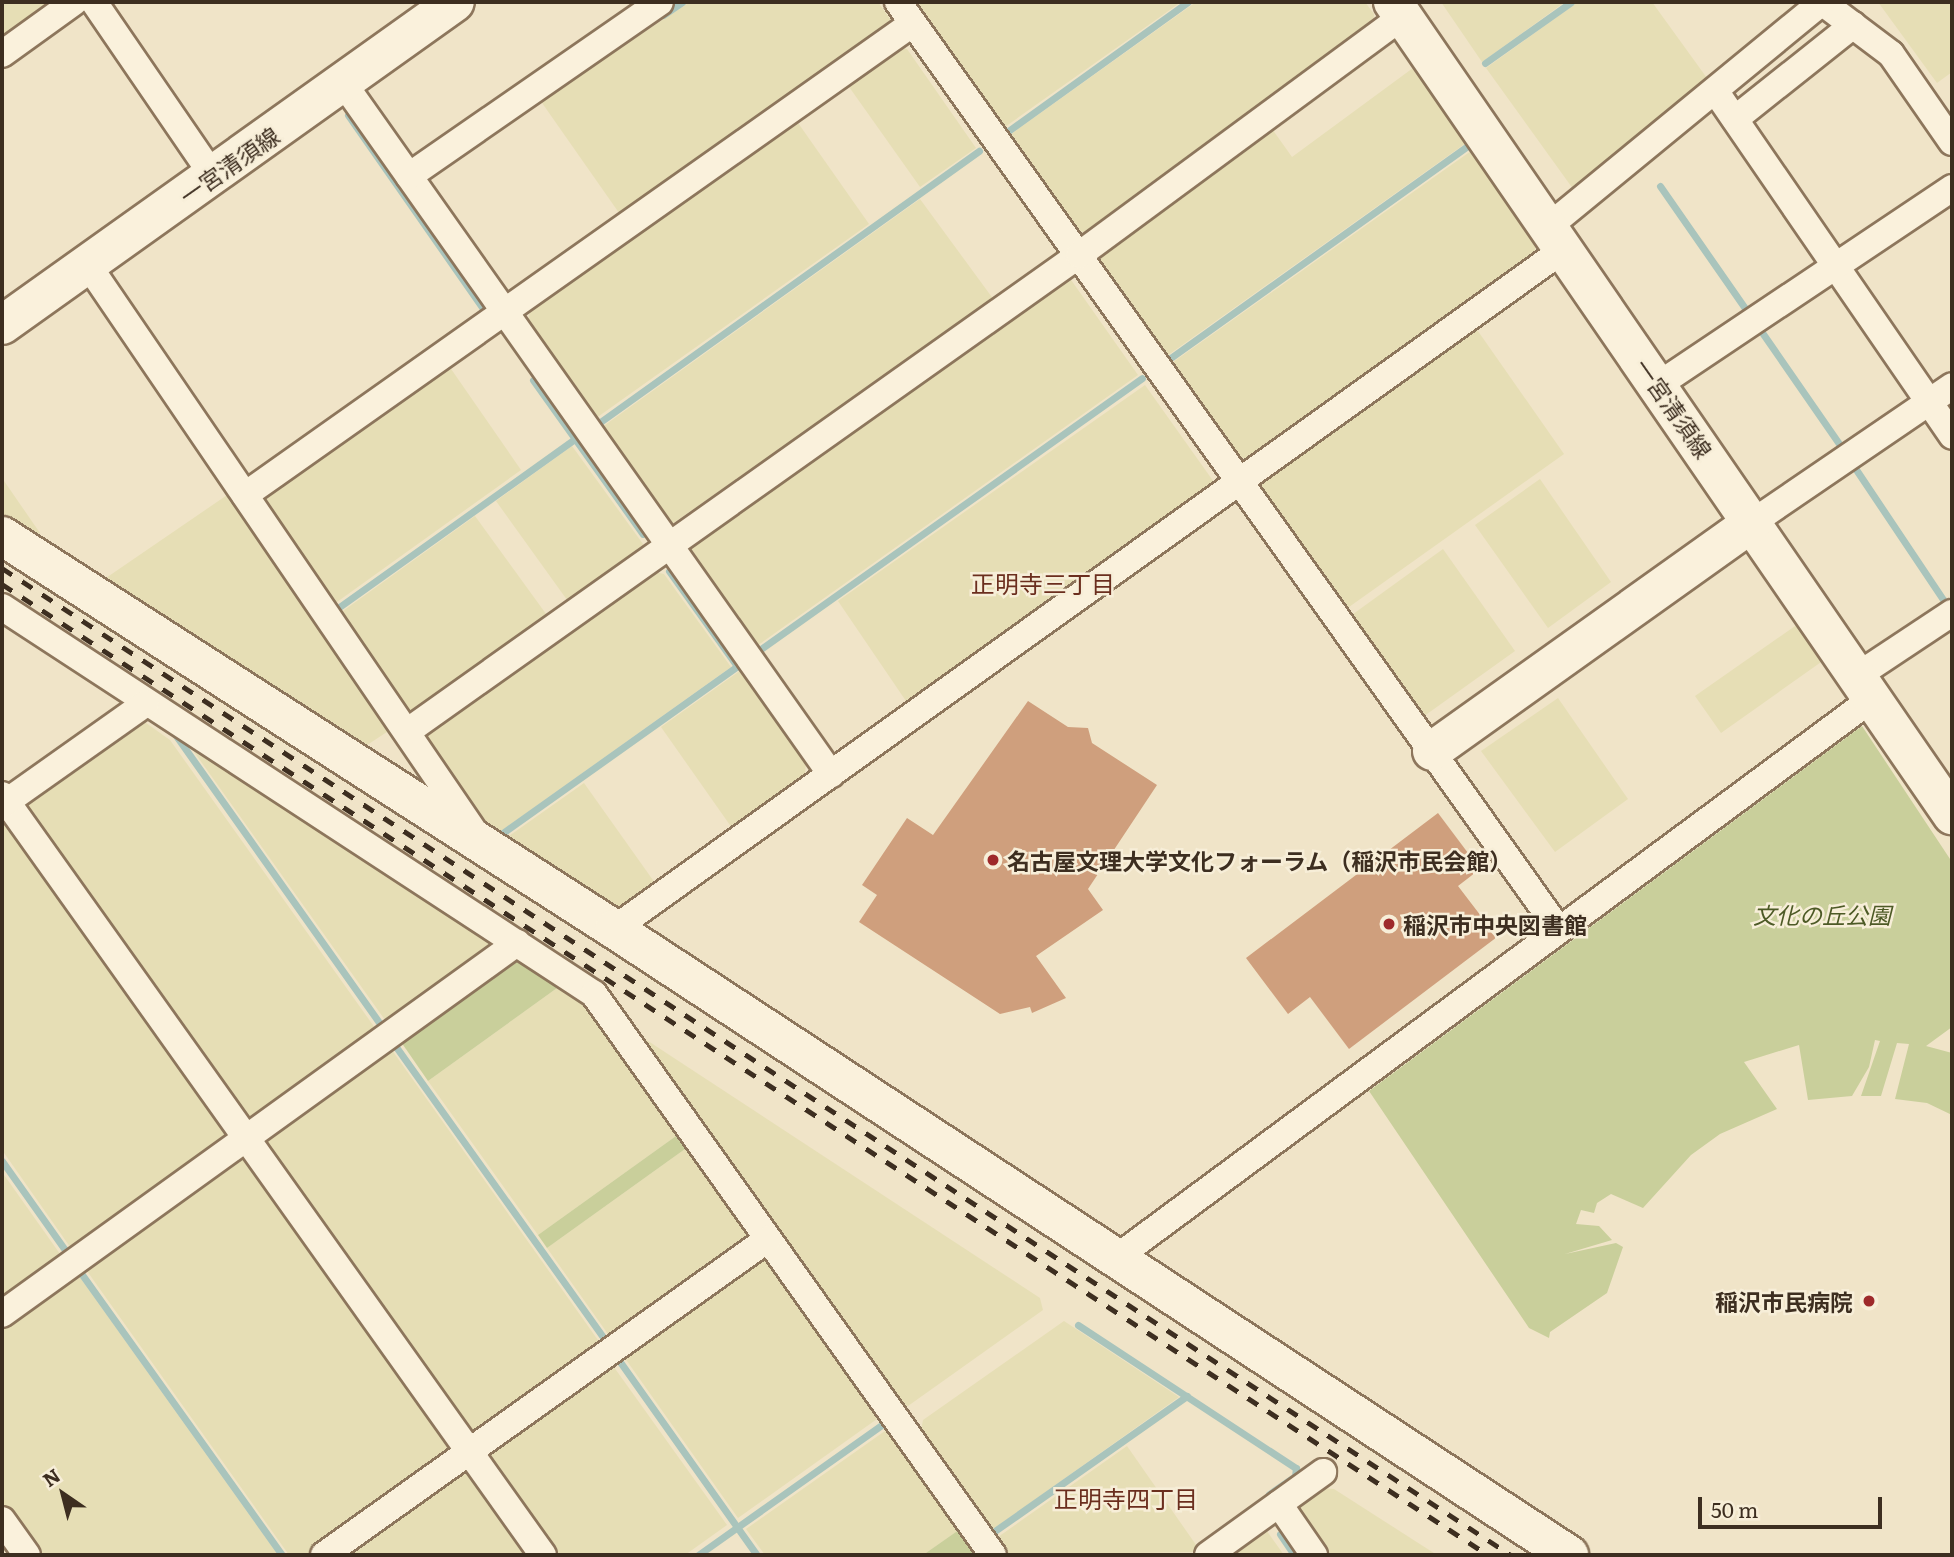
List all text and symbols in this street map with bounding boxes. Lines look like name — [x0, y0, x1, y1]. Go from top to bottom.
street label: 一宮清須線 — [174, 121, 284, 209]
street label: 一宮清須線 — [1630, 353, 1718, 463]
district label: 正明寺三丁目 — [971, 569, 1115, 597]
place label: 名古屋文理大学文化フォーラム（稲沢市民会館） — [1007, 846, 1513, 874]
marker: 名古屋文理大学文化フォーラム（稲沢市民会館） — [985, 852, 1001, 868]
park label: 文化の丘公園 — [1753, 900, 1891, 928]
place label: 稲沢市中央図書館 — [1403, 910, 1587, 938]
marker: 稲沢市中央図書館 — [1381, 916, 1397, 932]
place label: 稲沢市民病院 — [1715, 1287, 1853, 1315]
marker: 稲沢市民病院 — [1859, 1291, 1879, 1311]
north arrow — [28, 1459, 98, 1529]
text: N — [36, 1461, 66, 1493]
district label: 正明寺四丁目 — [1054, 1484, 1198, 1512]
scale bar — [1702, 1484, 1886, 1528]
text: 50 m — [1711, 1493, 1758, 1524]

